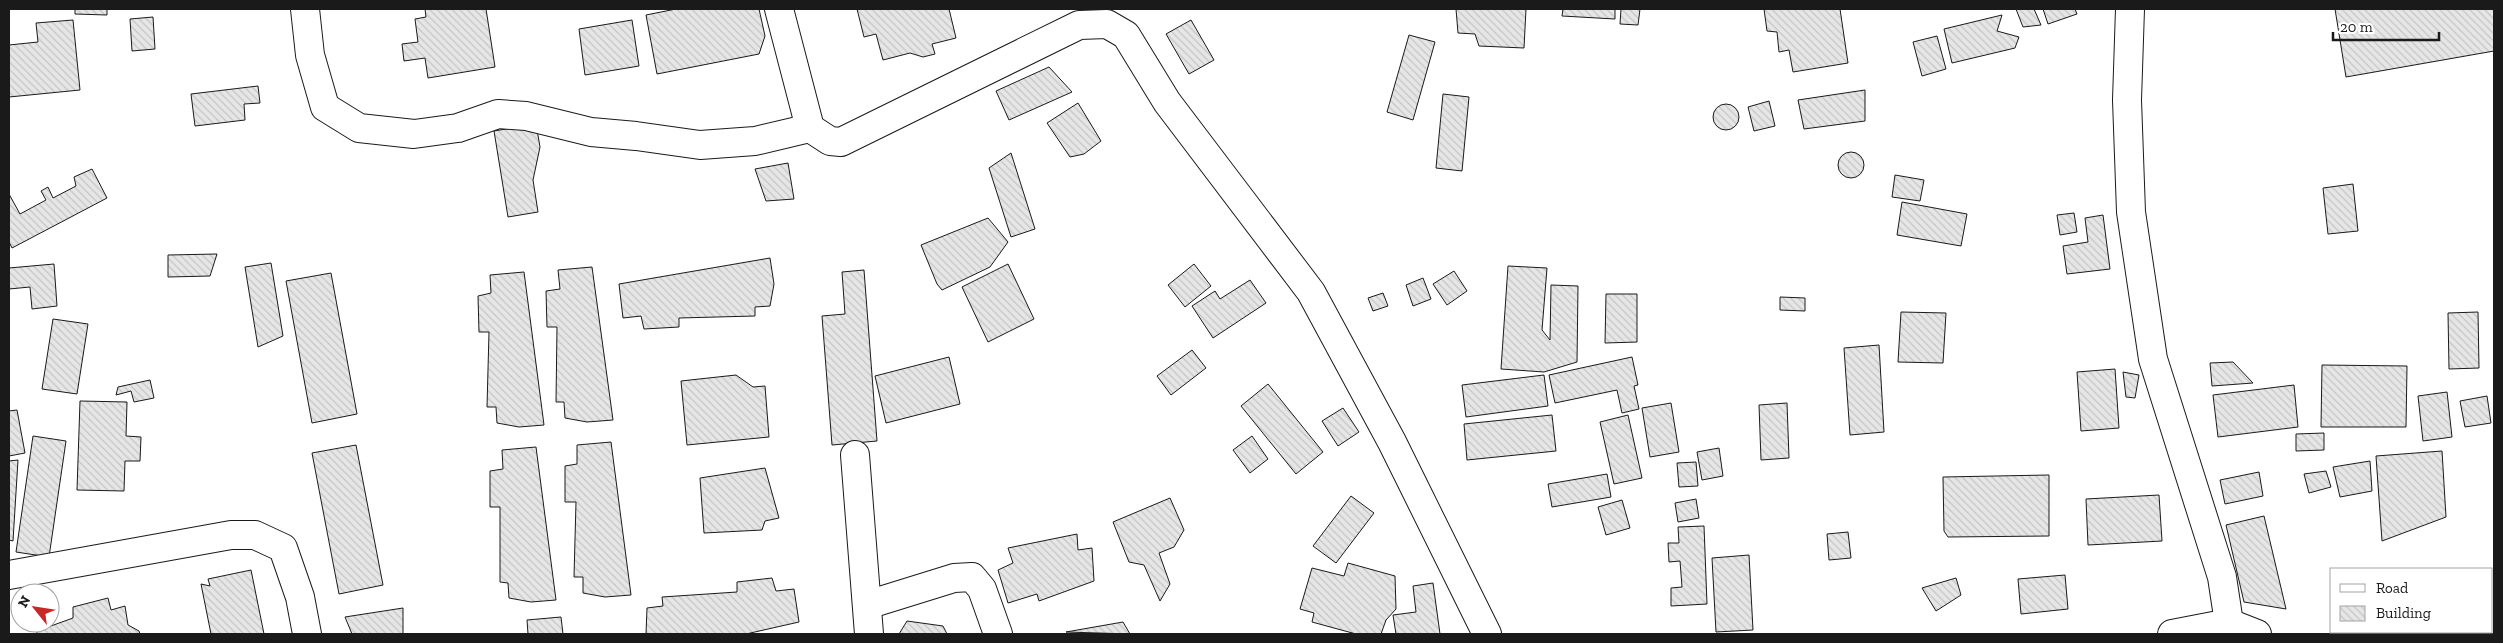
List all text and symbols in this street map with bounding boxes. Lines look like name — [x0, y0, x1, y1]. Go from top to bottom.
scale bar — [2333, 10, 2439, 42]
text: 20 m — [2340, 18, 2373, 36]
legend — [2330, 568, 2493, 633]
text: Road — [2376, 579, 2409, 597]
north arrow — [10, 583, 60, 633]
text: N — [14, 593, 34, 611]
text: Building — [2376, 604, 2431, 622]

